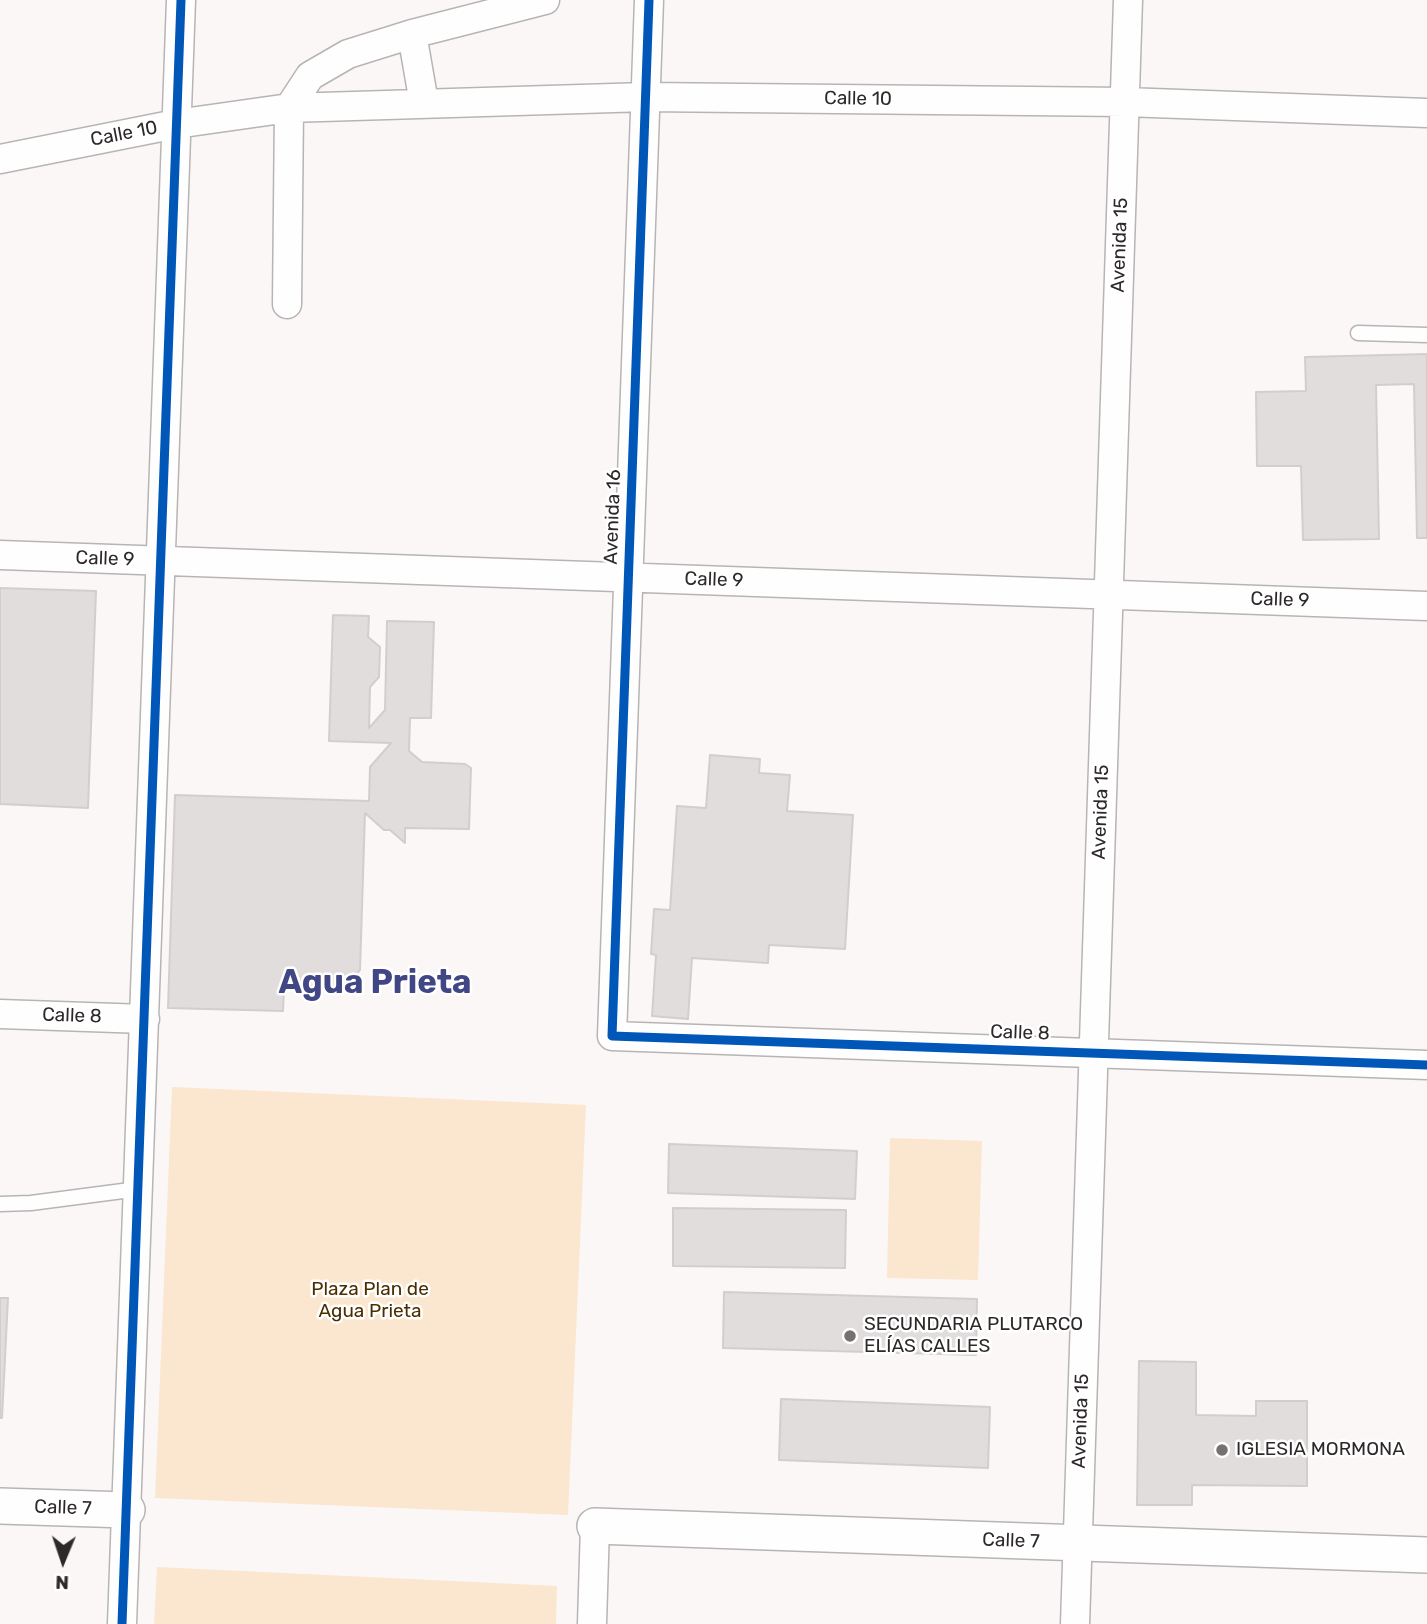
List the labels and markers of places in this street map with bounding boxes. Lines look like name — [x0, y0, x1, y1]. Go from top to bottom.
place label: SECUNDARIA PLUTARCO ELÍAS CALLES — [864, 1314, 1083, 1358]
marker: SECUNDARIA PLUTARCO ELÍAS CALLES — [842, 1328, 858, 1344]
place label: IGLESIA MORMONA — [1236, 1439, 1405, 1461]
marker: IGLESIA MORMONA — [1214, 1442, 1230, 1458]

